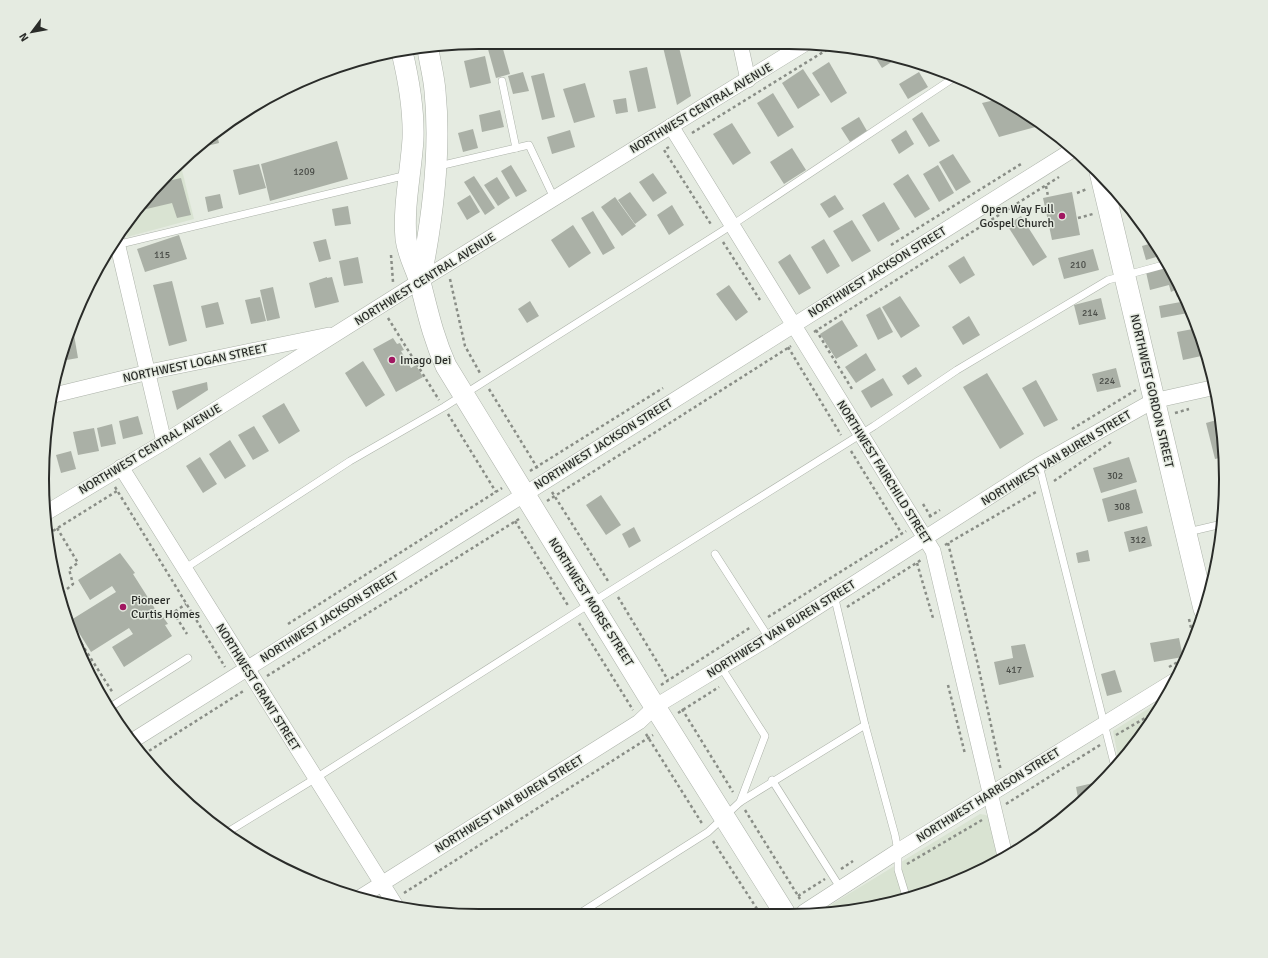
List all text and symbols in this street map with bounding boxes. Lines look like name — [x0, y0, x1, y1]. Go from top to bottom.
north arrow — [12, 12, 52, 52]
text: N — [16, 30, 31, 44]
street label: NORTHWEST CENTRAL AVENUE — [627, 60, 775, 157]
house number: 1209 — [293, 166, 315, 178]
place label: Open Way Full Gospel Church — [980, 202, 1054, 231]
marker: Open Way Full Gospel Church — [1057, 211, 1067, 221]
street label: NORTHWEST JACKSON STREET — [805, 224, 949, 321]
street label: NORTHWEST CENTRAL AVENUE — [352, 230, 499, 329]
house number: 115 — [154, 249, 170, 261]
house number: 210 — [1070, 259, 1086, 271]
house number: 214 — [1082, 307, 1099, 319]
street label: NORTHWEST GORDON STREET — [1127, 313, 1177, 469]
street label: NORTHWEST LOGAN STREET — [121, 341, 269, 386]
place label: Imago Dei — [400, 353, 451, 368]
marker: Imago Dei — [387, 355, 397, 365]
house number: 224 — [1099, 375, 1116, 387]
street label: NORTHWEST JACKSON STREET — [531, 396, 675, 493]
street label: NORTHWEST FAIRCHILD STREET — [833, 398, 934, 547]
street label: NORTHWEST CENTRAL AVENUE — [76, 401, 224, 498]
street label: NORTHWEST VAN BUREN STREET — [978, 408, 1134, 509]
house number: 302 — [1107, 470, 1123, 482]
house number: 308 — [1114, 501, 1130, 513]
house number: 312 — [1130, 534, 1146, 546]
street label: NORTHWEST MORSE STREET — [545, 535, 636, 669]
street label: NORTHWEST JACKSON STREET — [257, 569, 401, 666]
street label: NORTHWEST VAN BUREN STREET — [704, 577, 858, 681]
place label: Pioneer Curtis Homes — [131, 593, 200, 622]
marker: Pioneer Curtis Homes — [118, 602, 128, 612]
street label: NORTHWEST GRANT STREET — [212, 621, 303, 754]
house number: 417 — [1006, 664, 1022, 676]
street label: NORTHWEST HARRISON STREET — [914, 745, 1063, 846]
street label: NORTHWEST VAN BUREN STREET — [432, 752, 586, 856]

